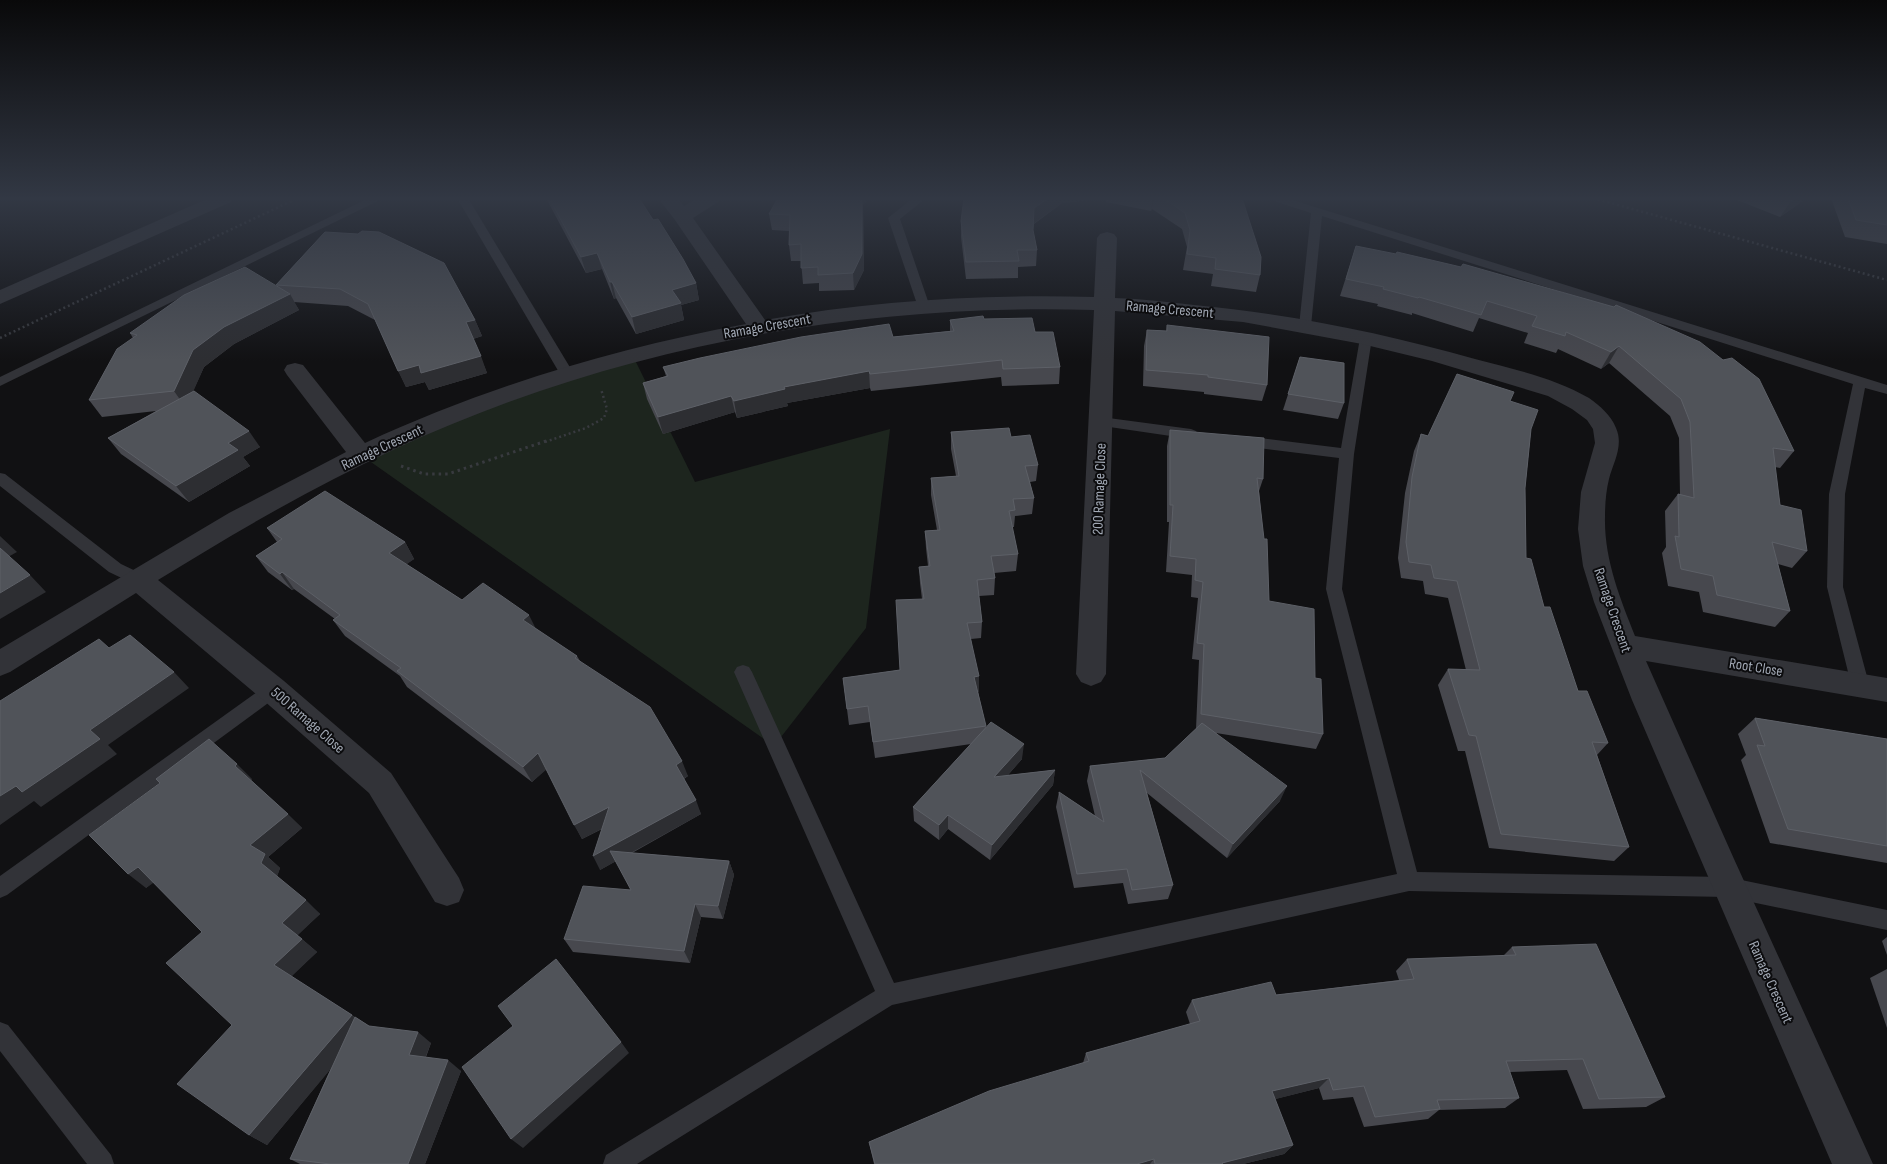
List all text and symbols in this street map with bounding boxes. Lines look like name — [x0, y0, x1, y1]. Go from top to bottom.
street label: Ramage Crescent — [1125, 296, 1215, 323]
street label: Ramage Crescent — [722, 309, 812, 343]
street label: Ramage Crescent — [338, 420, 426, 475]
street label: 200 Ramage Close — [1088, 443, 1111, 535]
street label: Ramage Crescent — [1589, 565, 1636, 655]
street label: Root Close — [1728, 654, 1784, 681]
street label: 500 Ramage Close — [267, 683, 349, 758]
street label: Ramage Crescent — [1744, 938, 1797, 1027]

